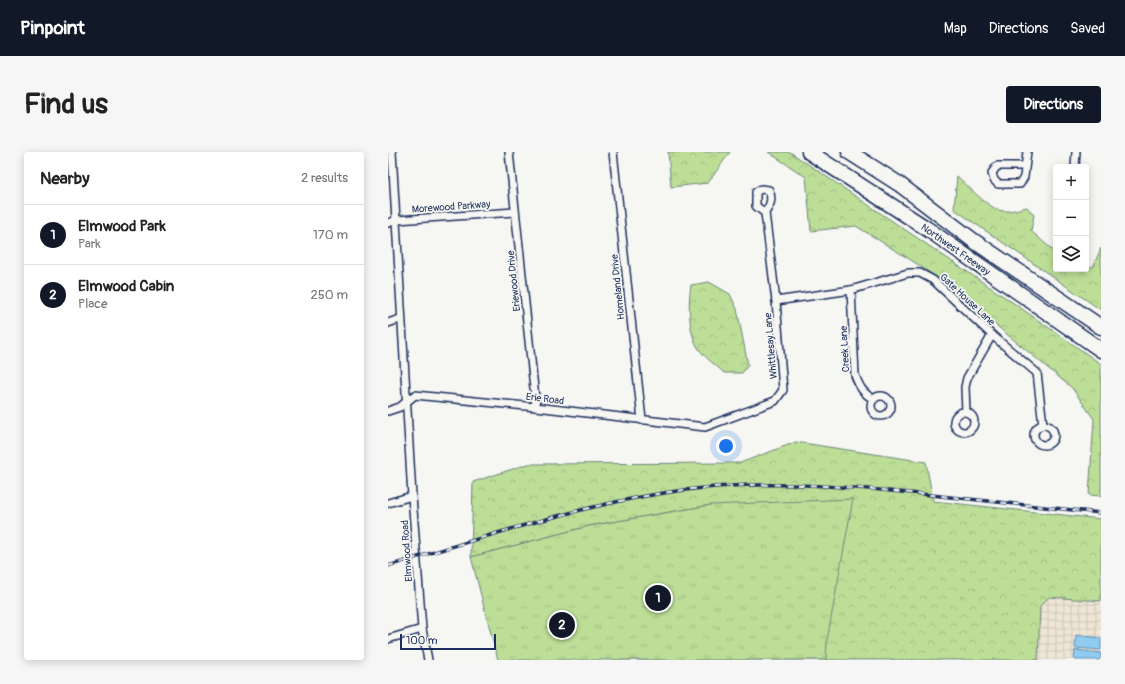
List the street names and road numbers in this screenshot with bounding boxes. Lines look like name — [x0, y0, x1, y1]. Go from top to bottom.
street label: Morewood Parkway — [411, 198, 491, 216]
street label: Northwest Freeway — [919, 221, 993, 279]
street label: Eriewood Drive — [505, 250, 523, 312]
street label: Homeland Drive — [609, 253, 627, 320]
street label: Gate House Lane — [937, 271, 997, 328]
street label: Whittlesay Lane — [762, 312, 780, 380]
street label: Creek Lane — [838, 325, 852, 372]
street label: Erie Road — [525, 391, 565, 407]
street label: Elmwood Road — [399, 520, 415, 582]

